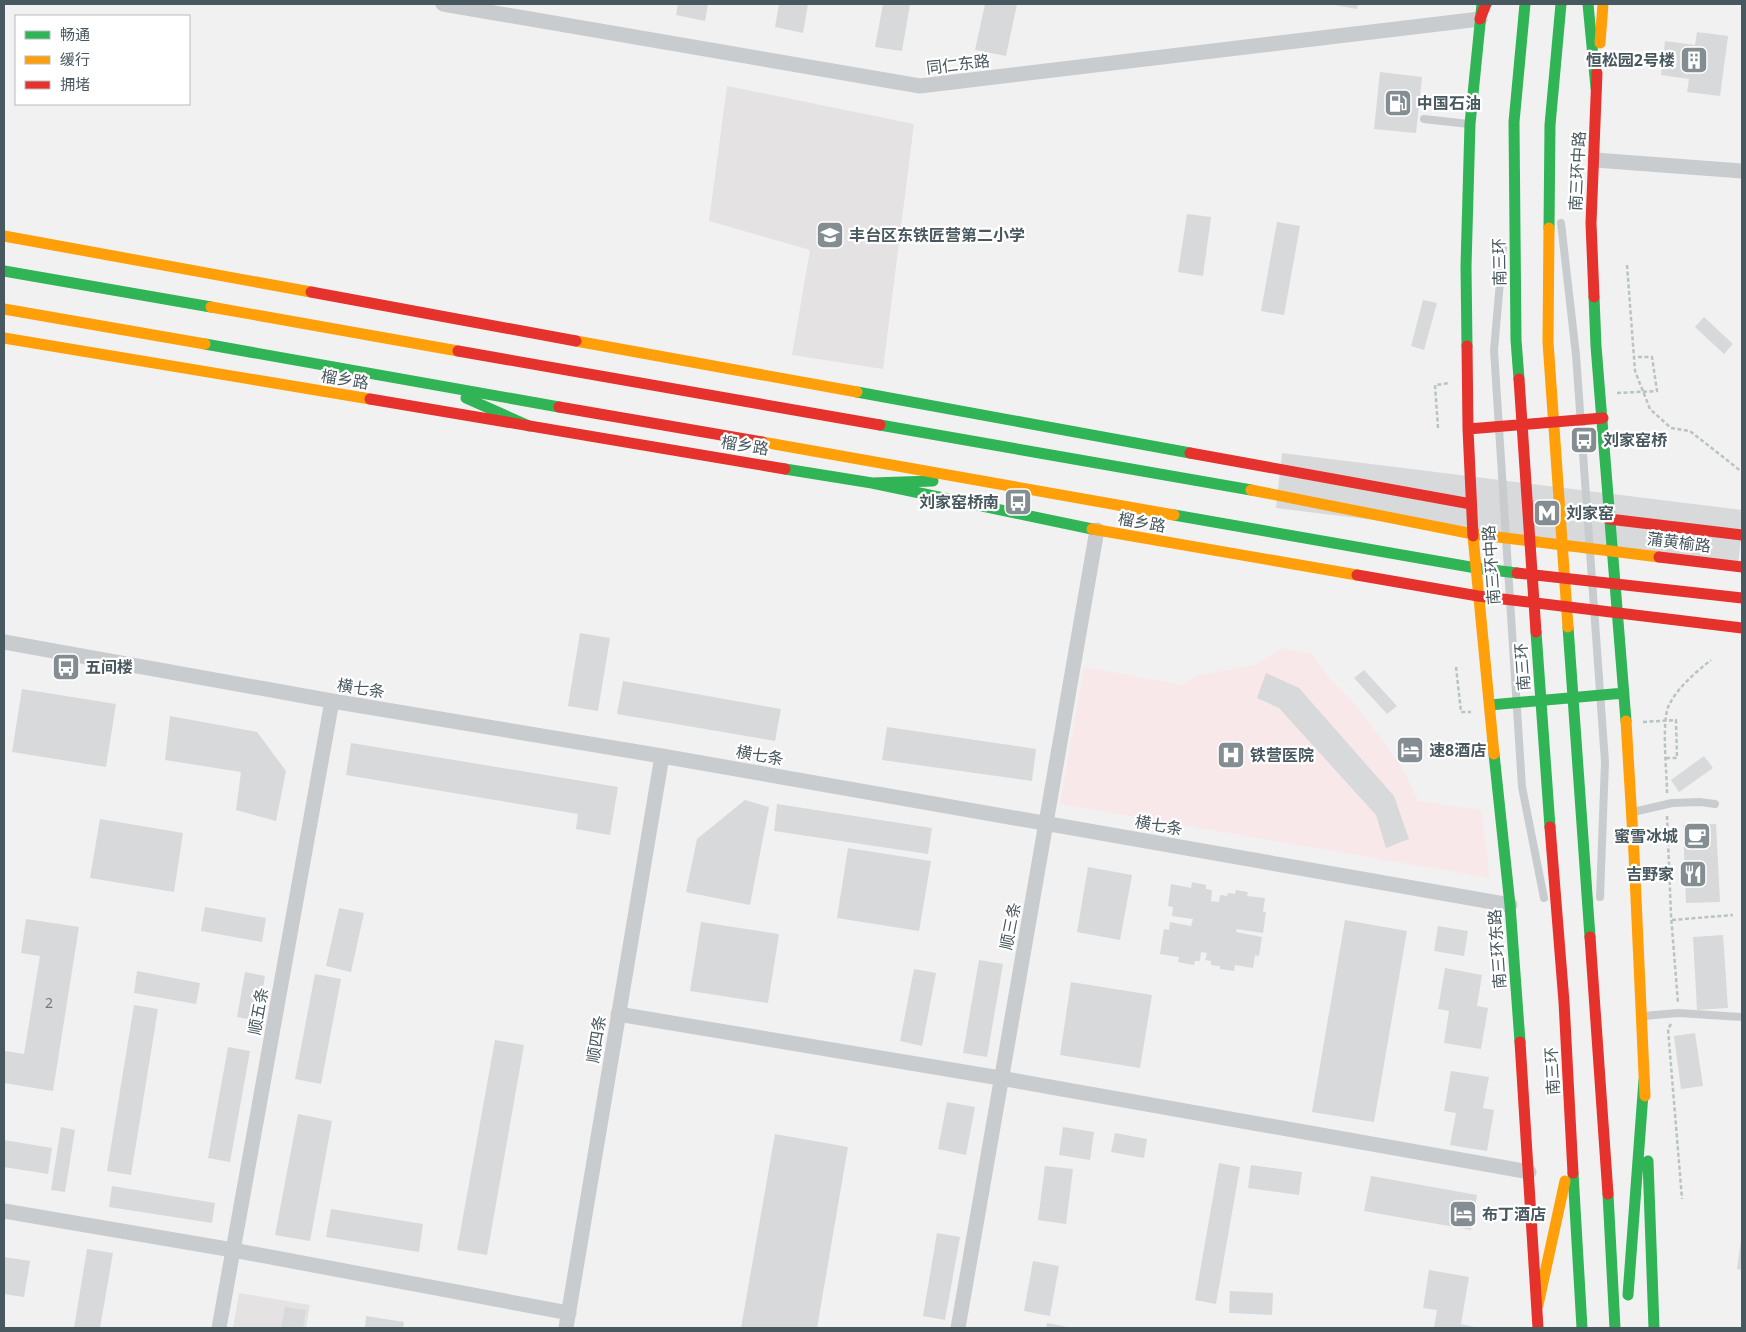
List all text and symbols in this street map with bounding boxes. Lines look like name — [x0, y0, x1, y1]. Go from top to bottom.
legend — [15, 15, 190, 105]
text: 畅通 — [60, 24, 90, 44]
building icon: 恒松园2号楼 — [1679, 45, 1709, 75]
text: 缓行 — [60, 49, 90, 69]
street label: 同仁东路 — [925, 49, 991, 79]
place label: 恒松园2号楼 — [1586, 49, 1675, 71]
text: 拥堵 — [60, 74, 90, 94]
fuel station icon: 中国石油 — [1383, 88, 1413, 118]
place label: 中国石油 — [1417, 92, 1481, 114]
street label: 南三环中路 — [1564, 130, 1590, 212]
school or university icon: 丰台区东铁匠营第二小学 — [815, 220, 845, 250]
place label: 丰台区东铁匠营第二小学 — [849, 224, 1025, 246]
street label: 南三环 — [1488, 238, 1510, 286]
street label: 榴乡路 — [320, 364, 370, 394]
bus stop icon: 刘家窑桥 — [1569, 425, 1599, 455]
place label: 刘家窑桥 — [1603, 429, 1668, 451]
street label: 榴乡路 — [720, 430, 770, 460]
bus stop icon: 刘家窑桥南 — [1003, 487, 1033, 517]
place label: 刘家窑桥南 — [919, 491, 999, 513]
metro station icon: 刘家窑 — [1532, 498, 1562, 528]
place label: 刘家窑 — [1566, 502, 1614, 524]
street label: 榴乡路 — [1116, 507, 1168, 537]
street label: 南三环中路 — [1477, 524, 1505, 606]
street label: 蒲黄榆路 — [1646, 527, 1712, 557]
street label: 南三环 — [1509, 642, 1535, 692]
bus stop icon: 五间楼 — [51, 652, 81, 682]
place label: 五间楼 — [85, 656, 133, 678]
street label: 横七条 — [336, 673, 386, 703]
hotel icon: 速8酒店 — [1395, 735, 1425, 765]
place label: 速8酒店 — [1429, 739, 1486, 761]
street label: 横七条 — [734, 740, 786, 770]
hospital icon: 铁营医院 — [1216, 740, 1246, 770]
place label: 铁营医院 — [1250, 744, 1314, 766]
street label: 横七条 — [1133, 810, 1185, 840]
cafe icon: 蜜雪冰城 — [1682, 821, 1712, 851]
place label: 蜜雪冰城 — [1614, 825, 1678, 847]
restaurant icon: 吉野家 — [1678, 859, 1708, 889]
place label: 吉野家 — [1626, 863, 1674, 885]
street label: 顺三条 — [995, 900, 1025, 952]
street label: 南三环东路 — [1483, 908, 1511, 990]
street label: 顺五条 — [243, 985, 273, 1037]
house number: 2 — [45, 993, 53, 1012]
street label: 顺四条 — [581, 1014, 611, 1064]
street label: 南三环 — [1540, 1046, 1564, 1096]
hotel icon: 布丁酒店 — [1448, 1199, 1478, 1229]
place label: 布丁酒店 — [1482, 1203, 1546, 1225]

